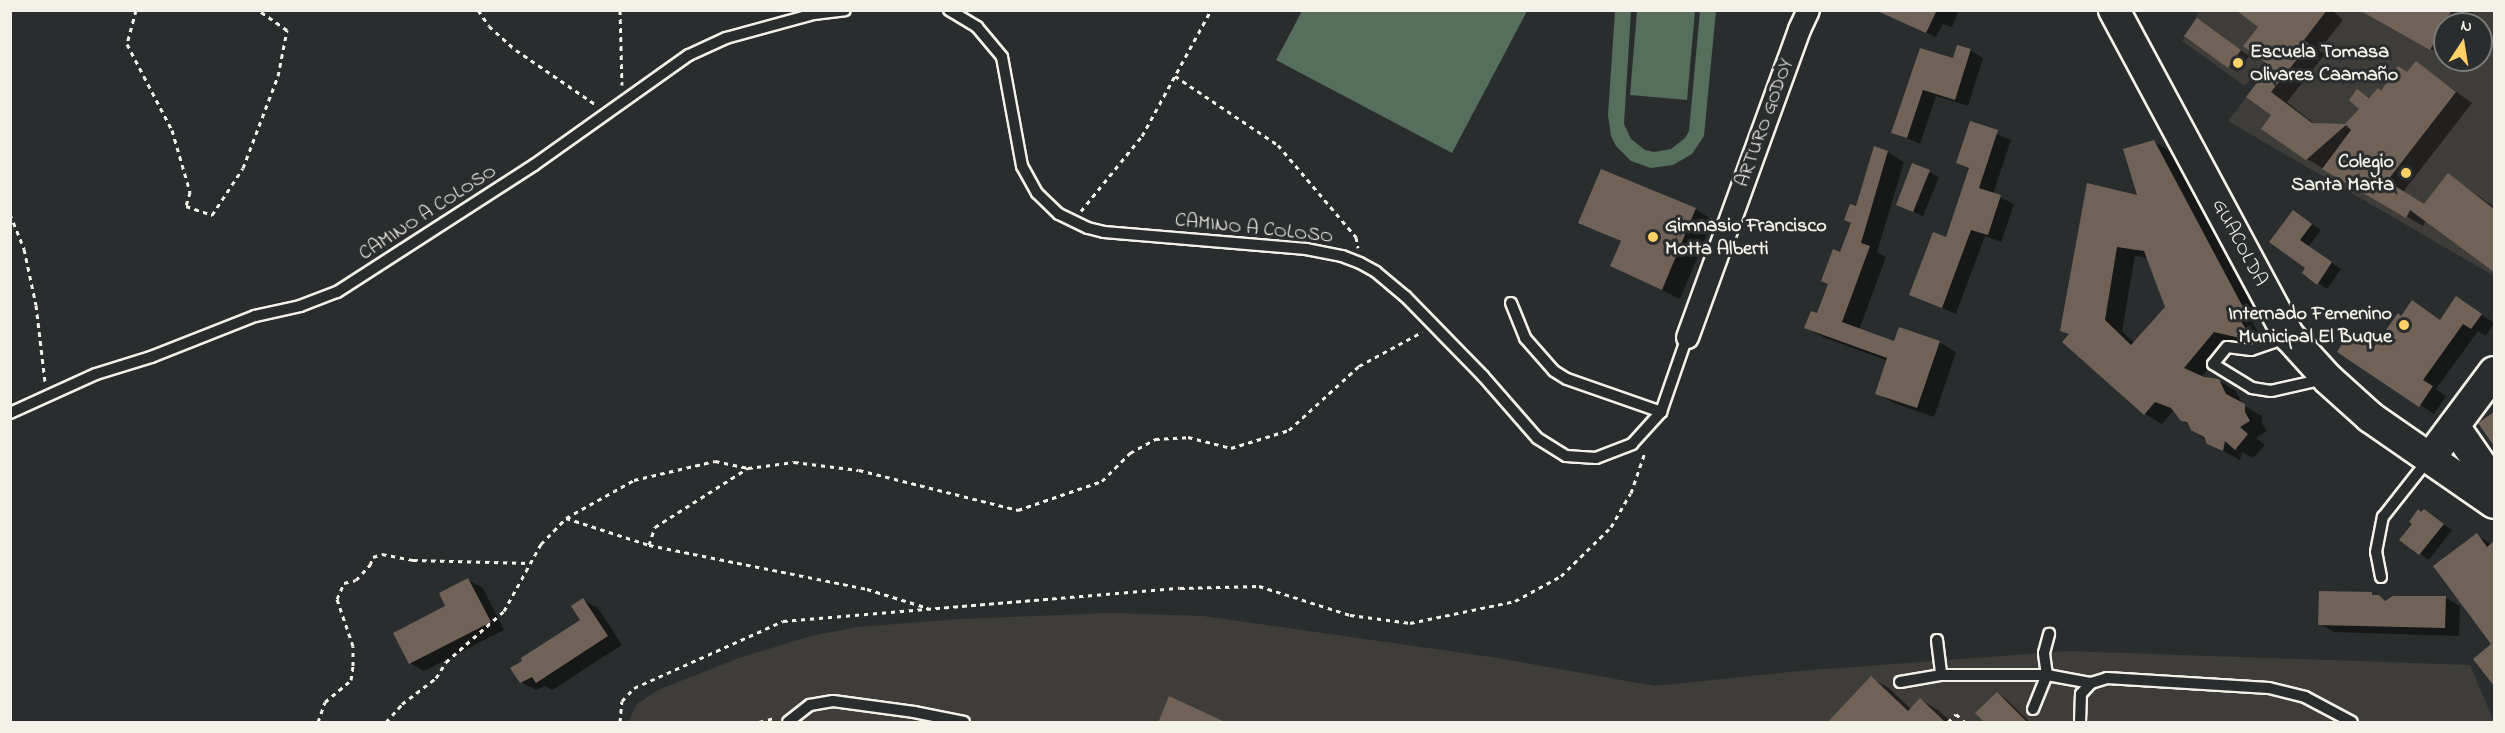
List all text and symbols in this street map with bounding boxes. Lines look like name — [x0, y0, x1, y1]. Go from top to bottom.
north arrow — [2433, 12, 2493, 72]
text: N — [2459, 13, 2474, 39]
place label: Escuela Tomasa Olivares Caamaño — [2250, 40, 2398, 87]
street label: ARTURO GODOY — [1731, 56, 1799, 190]
marker: Escuela Tomasa Olivares Caamaño — [2231, 56, 2245, 70]
place label: Colegio Santa Marta — [2291, 150, 2394, 197]
street label: CAMINO A COLOSO — [355, 160, 501, 266]
marker: Colegio Santa Marta — [2399, 166, 2413, 180]
street label: GUACOLDA — [2206, 195, 2272, 291]
street label: CAMINO A COLOSO — [1174, 209, 1334, 249]
place label: Gimnasio Francisco Motta Alberti — [1665, 214, 1827, 261]
marker: Gimnasio Francisco Motta Alberti — [1646, 230, 1660, 244]
place label: Internado Femenino Municipal El Buque — [2228, 302, 2392, 349]
marker: Internado Femenino Municipal El Buque — [2397, 318, 2411, 332]

